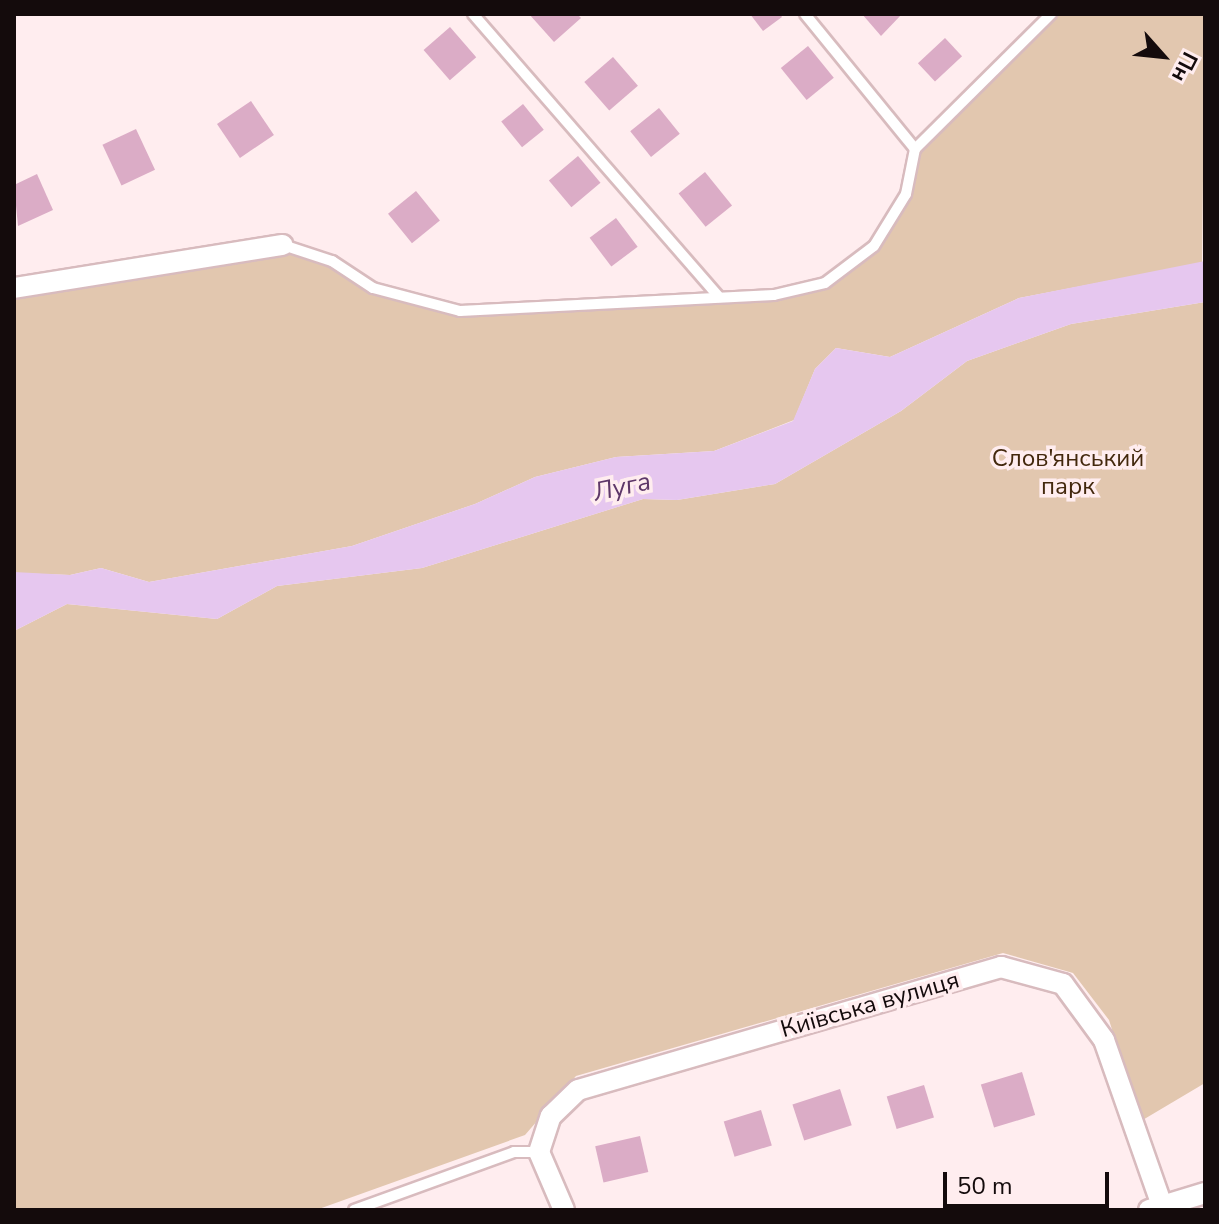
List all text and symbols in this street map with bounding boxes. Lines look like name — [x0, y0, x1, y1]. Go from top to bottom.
north arrow — [1123, 16, 1203, 96]
text: Пн — [1164, 47, 1205, 87]
park label: Слов'янський парк — [992, 445, 1144, 501]
water label: Луга — [590, 466, 654, 508]
street label: Київська вулиця — [777, 966, 963, 1044]
scale bar — [947, 1156, 1113, 1206]
text: 50 m — [957, 1170, 1013, 1202]

